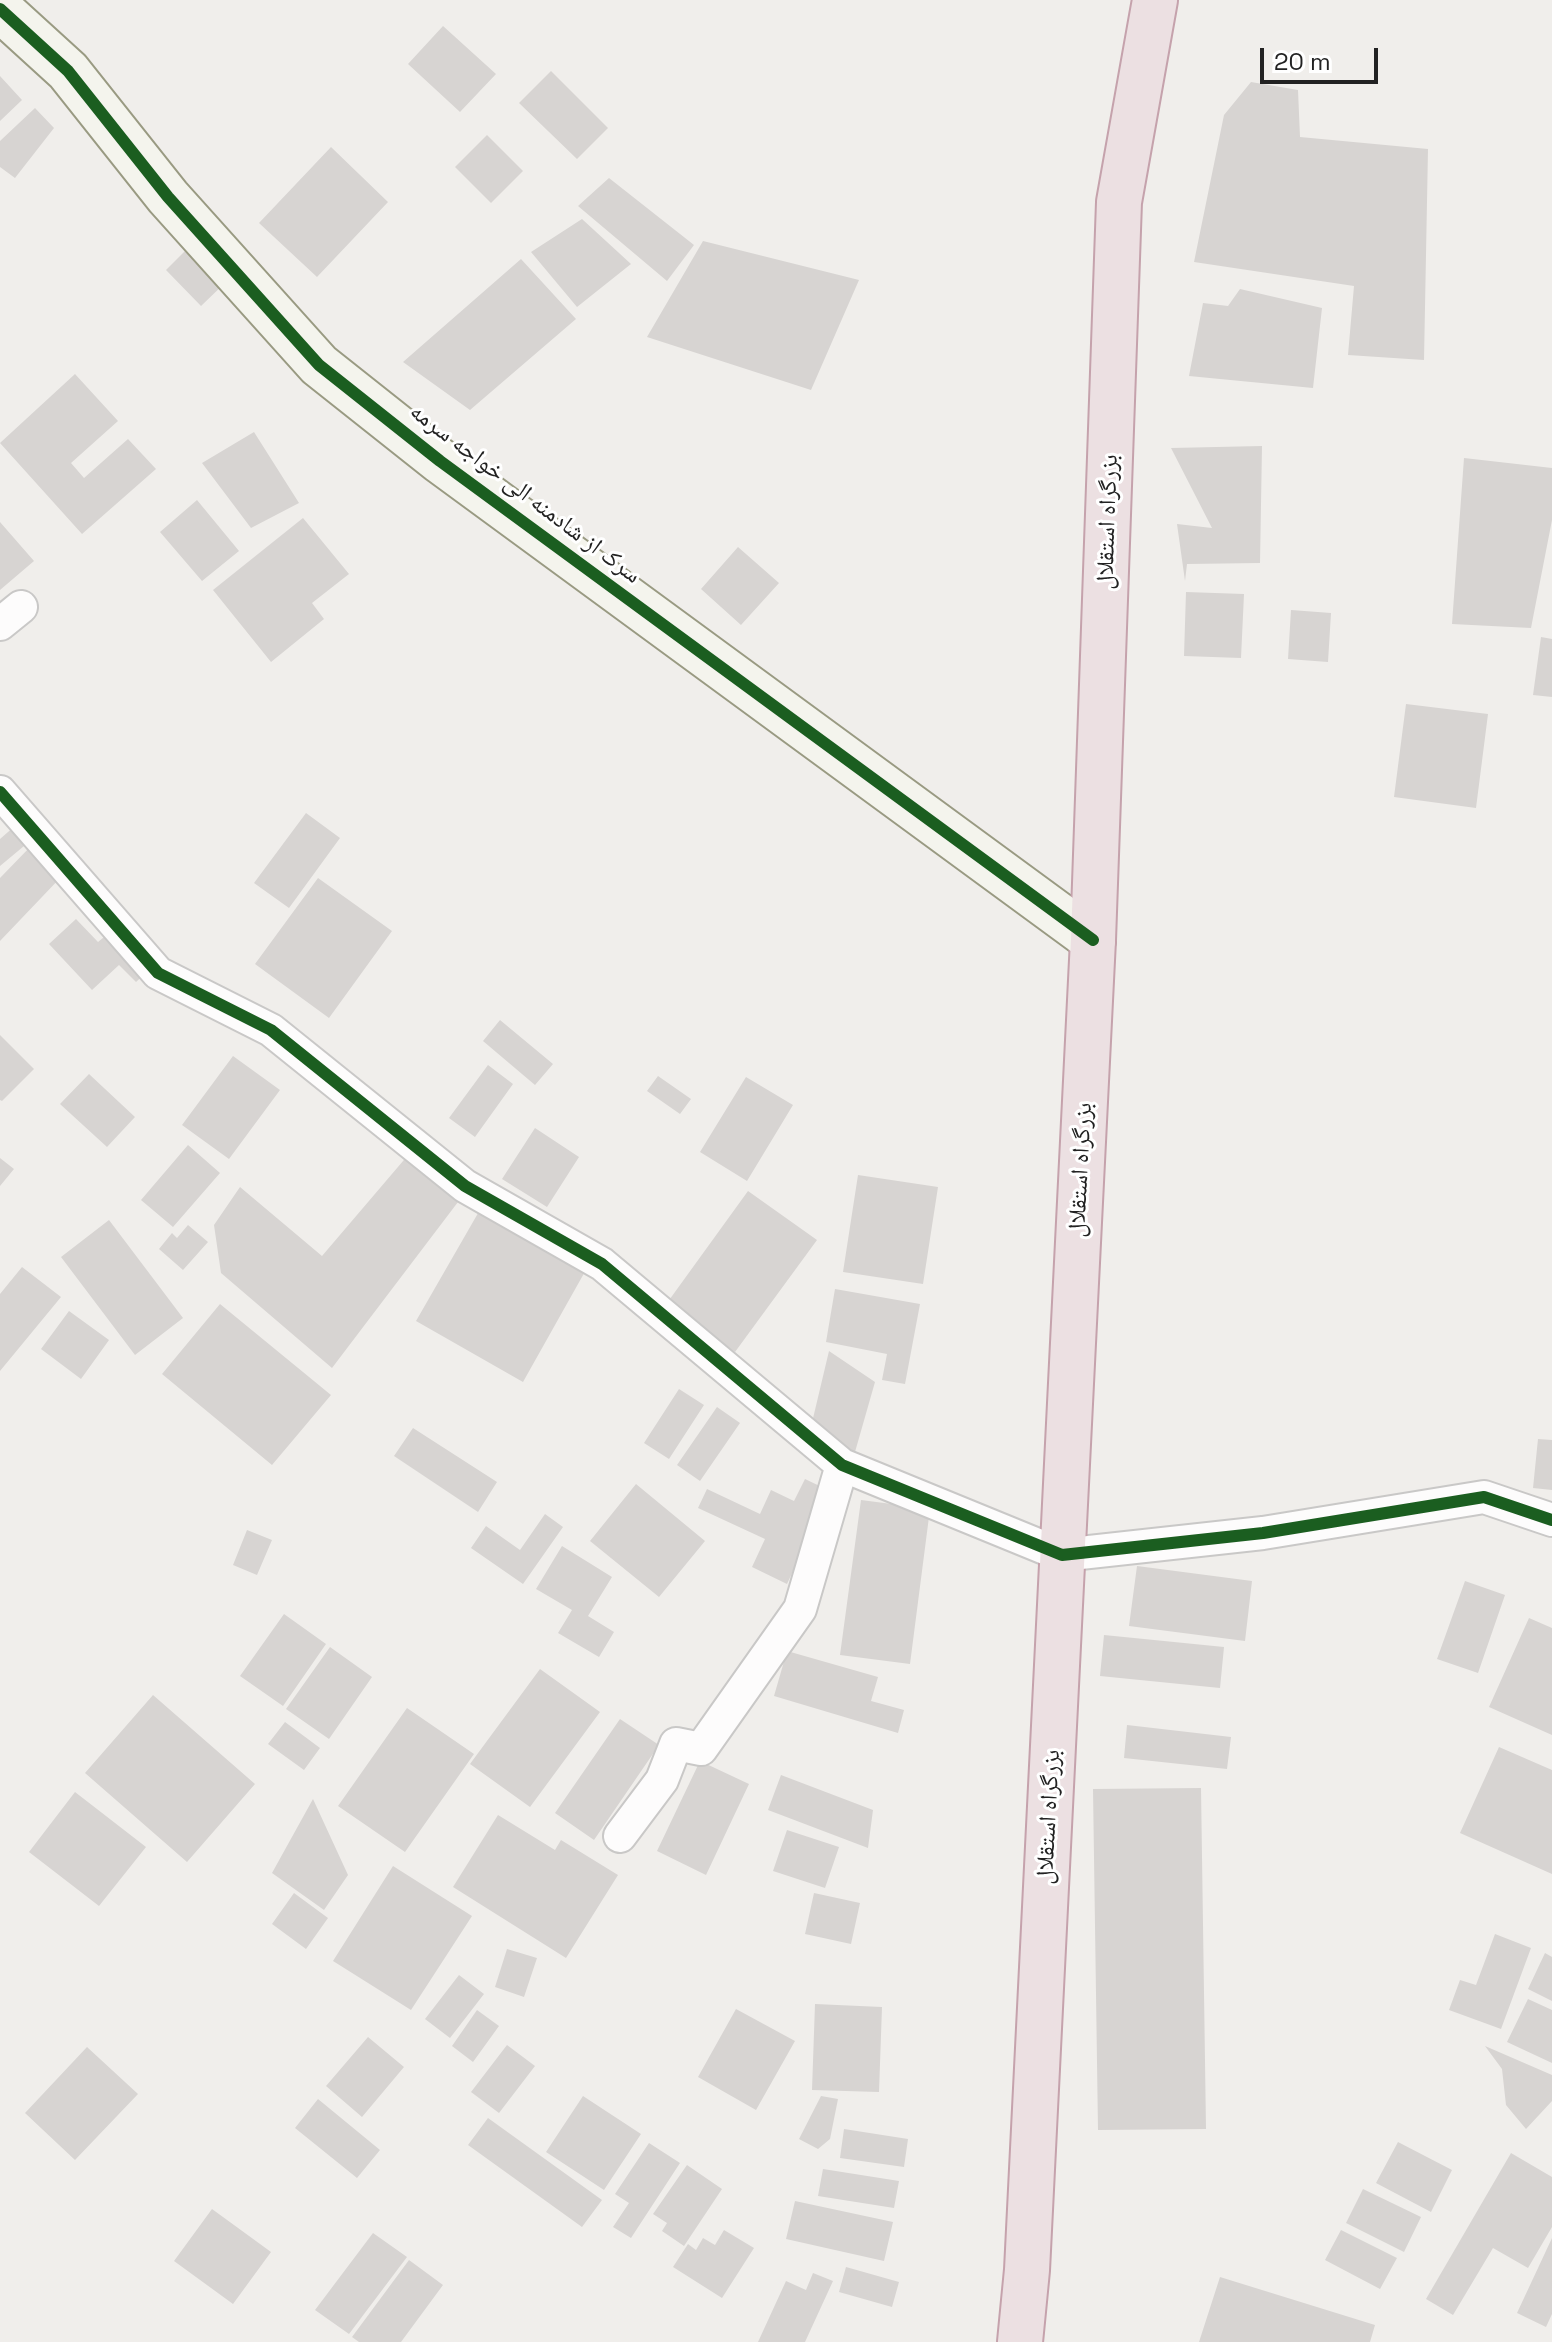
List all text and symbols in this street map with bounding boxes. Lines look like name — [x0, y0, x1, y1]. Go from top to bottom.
scale bar — [1264, 32, 1382, 82]
text: 20 m — [1274, 46, 1331, 77]
street label: سرک از شادمنه الی خواجه سرمه — [404, 398, 646, 590]
street label: بزرگراه استقلال — [1091, 454, 1125, 590]
street label: بزرگراه استقلال — [1063, 1102, 1099, 1238]
street label: بزرگراه استقلال — [1031, 1749, 1067, 1885]

